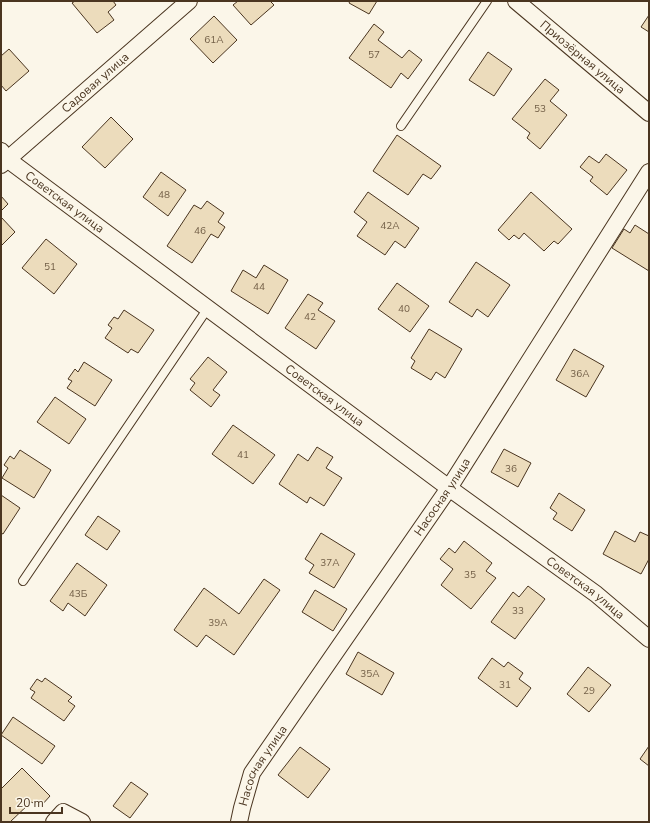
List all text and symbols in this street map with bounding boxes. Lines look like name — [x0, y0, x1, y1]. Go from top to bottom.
street label: Приозёрная улица — [537, 17, 628, 97]
house number: 61А — [204, 33, 224, 47]
house number: 57 — [368, 48, 380, 62]
street label: Садовая улица — [58, 49, 132, 117]
house number: 53 — [534, 102, 546, 116]
street label: Советская улица — [22, 167, 108, 237]
house number: 48 — [158, 188, 170, 202]
house number: 42А — [380, 219, 400, 233]
house number: 46 — [194, 224, 206, 238]
house number: 51 — [44, 260, 56, 274]
house number: 44 — [253, 280, 265, 294]
house number: 40 — [398, 302, 410, 316]
house number: 42 — [304, 310, 316, 324]
street label: Советская улица — [282, 361, 367, 430]
house number: 36А — [570, 367, 590, 381]
house number: 41 — [237, 448, 249, 462]
street label: Насосная улица — [410, 455, 474, 539]
house number: 36 — [505, 462, 517, 476]
street label: Советская улица — [543, 553, 628, 623]
house number: 37А — [320, 556, 340, 570]
house number: 35 — [464, 568, 476, 582]
house number: 43Б — [69, 587, 88, 601]
house number: 33 — [512, 604, 524, 618]
house number: 39А — [208, 616, 228, 630]
house number: 35А — [360, 667, 380, 681]
house number: 31 — [499, 678, 511, 692]
house number: 29 — [583, 684, 595, 698]
street label: Насосная улица — [235, 722, 291, 808]
scale bar — [10, 789, 62, 815]
text: 20 m — [16, 795, 44, 811]

